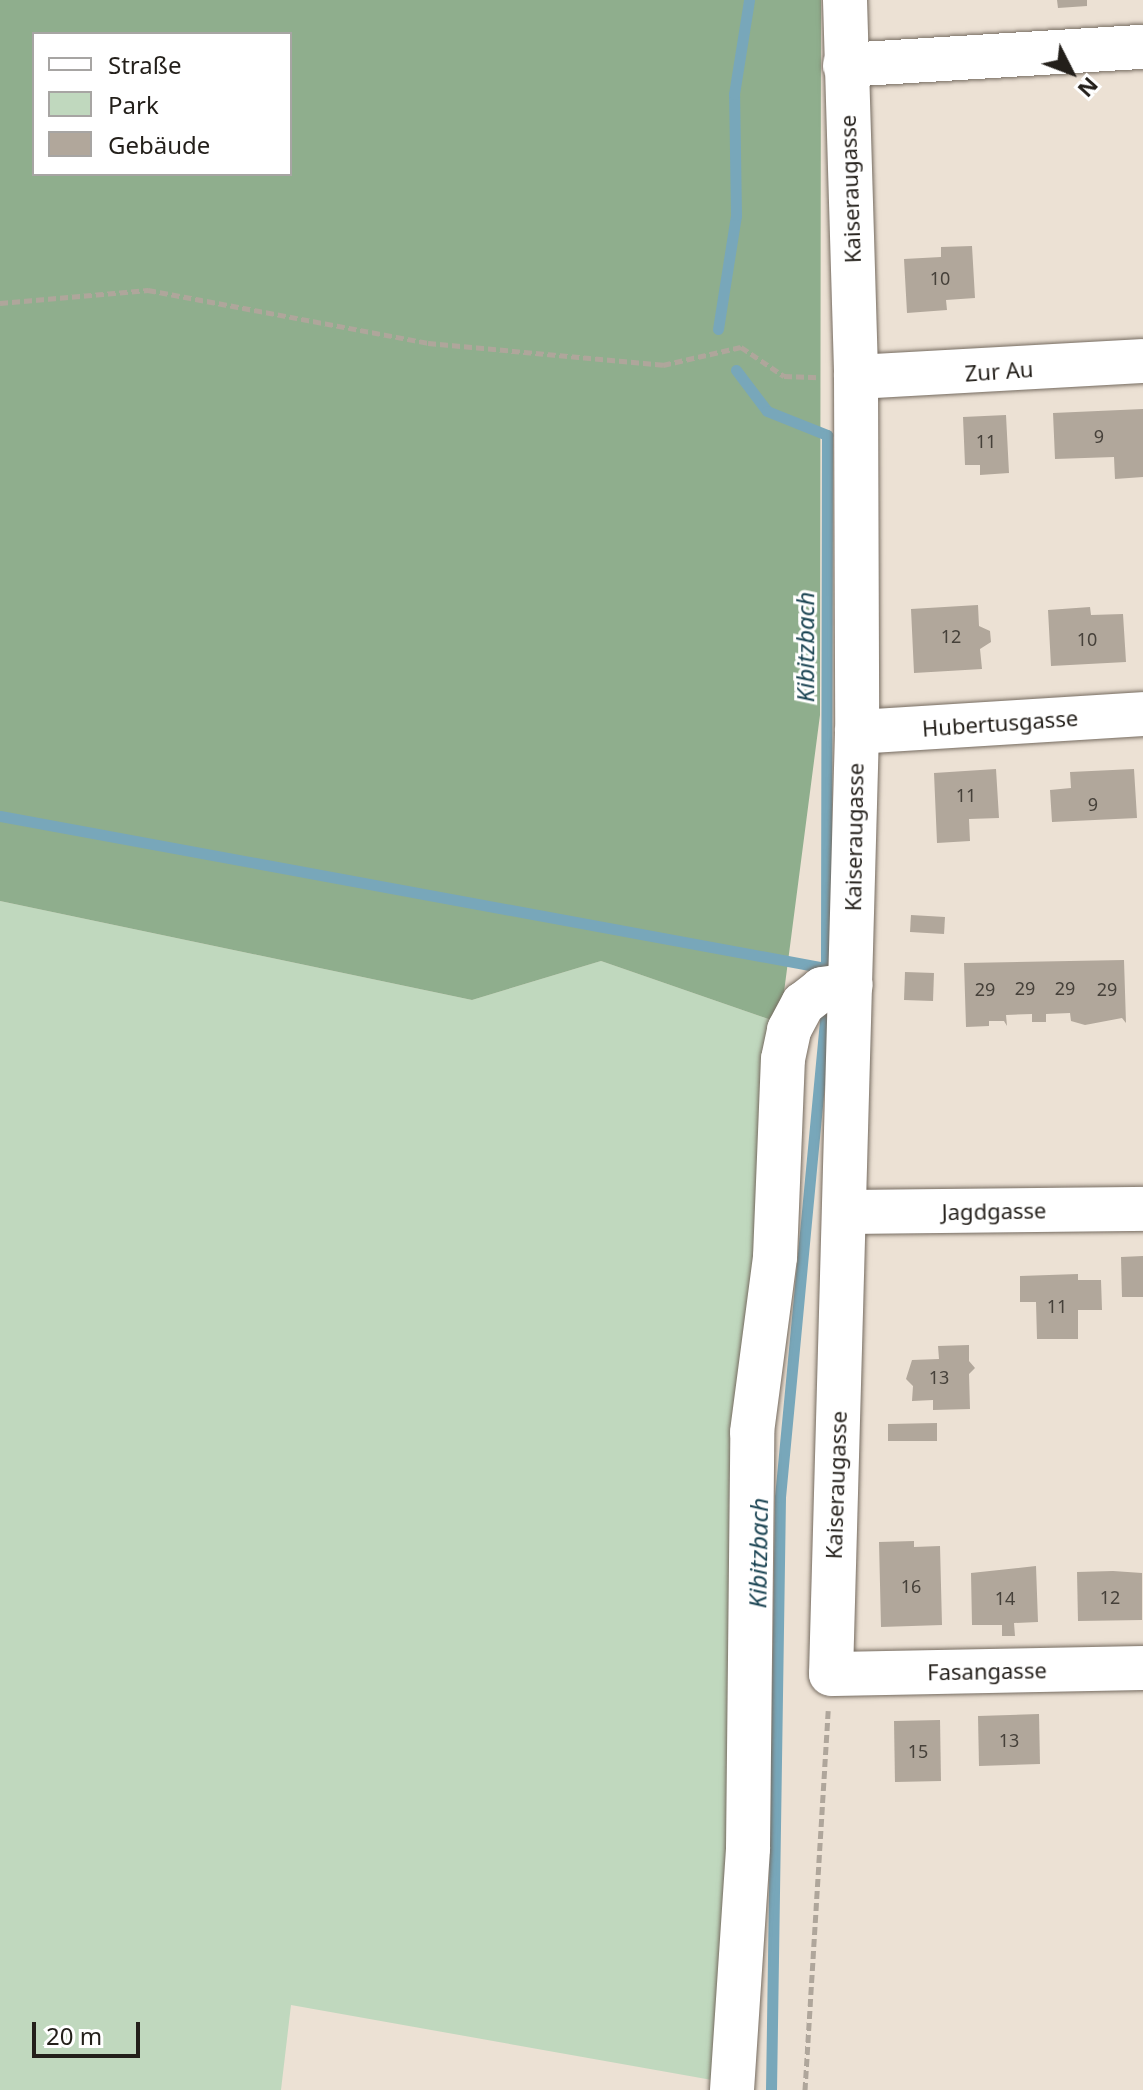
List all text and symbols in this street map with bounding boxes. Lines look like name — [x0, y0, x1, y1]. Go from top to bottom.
legend — [32, 32, 292, 176]
north arrow — [1031, 32, 1111, 112]
text: Straße — [108, 48, 181, 81]
text: N — [1072, 71, 1106, 105]
text: Park — [108, 88, 159, 121]
street label: Kaiseraugasse — [834, 114, 866, 264]
text: Gebäude — [108, 128, 210, 161]
house number: 10 — [930, 267, 950, 289]
street label: Zur Au — [964, 355, 1034, 387]
house number: 9 — [1094, 425, 1104, 447]
house number: 11 — [976, 430, 996, 452]
water label: Kibitzbach — [791, 592, 819, 702]
house number: 12 — [941, 625, 961, 647]
house number: 10 — [1077, 628, 1097, 650]
street label: Hubertusgasse — [921, 704, 1079, 742]
street label: Kaiseraugasse — [840, 763, 868, 911]
house number: 11 — [956, 784, 976, 806]
house number: 9 — [1088, 793, 1098, 815]
house number: 29 — [1015, 977, 1035, 999]
house number: 29 — [1055, 977, 1075, 999]
house number: 29 — [975, 978, 995, 1000]
house number: 29 — [1097, 978, 1117, 1000]
street label: Jagdgasse — [941, 1197, 1047, 1225]
house number: 11 — [1047, 1295, 1067, 1317]
house number: 13 — [929, 1366, 949, 1388]
street label: Kaiseraugasse — [820, 1410, 852, 1560]
water label: Kibitzbach — [743, 1497, 773, 1609]
house number: 16 — [901, 1575, 921, 1597]
house number: 12 — [1100, 1586, 1120, 1608]
house number: 14 — [995, 1587, 1015, 1609]
street label: Fasangasse — [927, 1657, 1047, 1685]
house number: 13 — [999, 1729, 1019, 1751]
house number: 15 — [908, 1740, 928, 1762]
scale bar — [36, 2006, 144, 2056]
text: 20 m — [46, 2019, 102, 2052]

